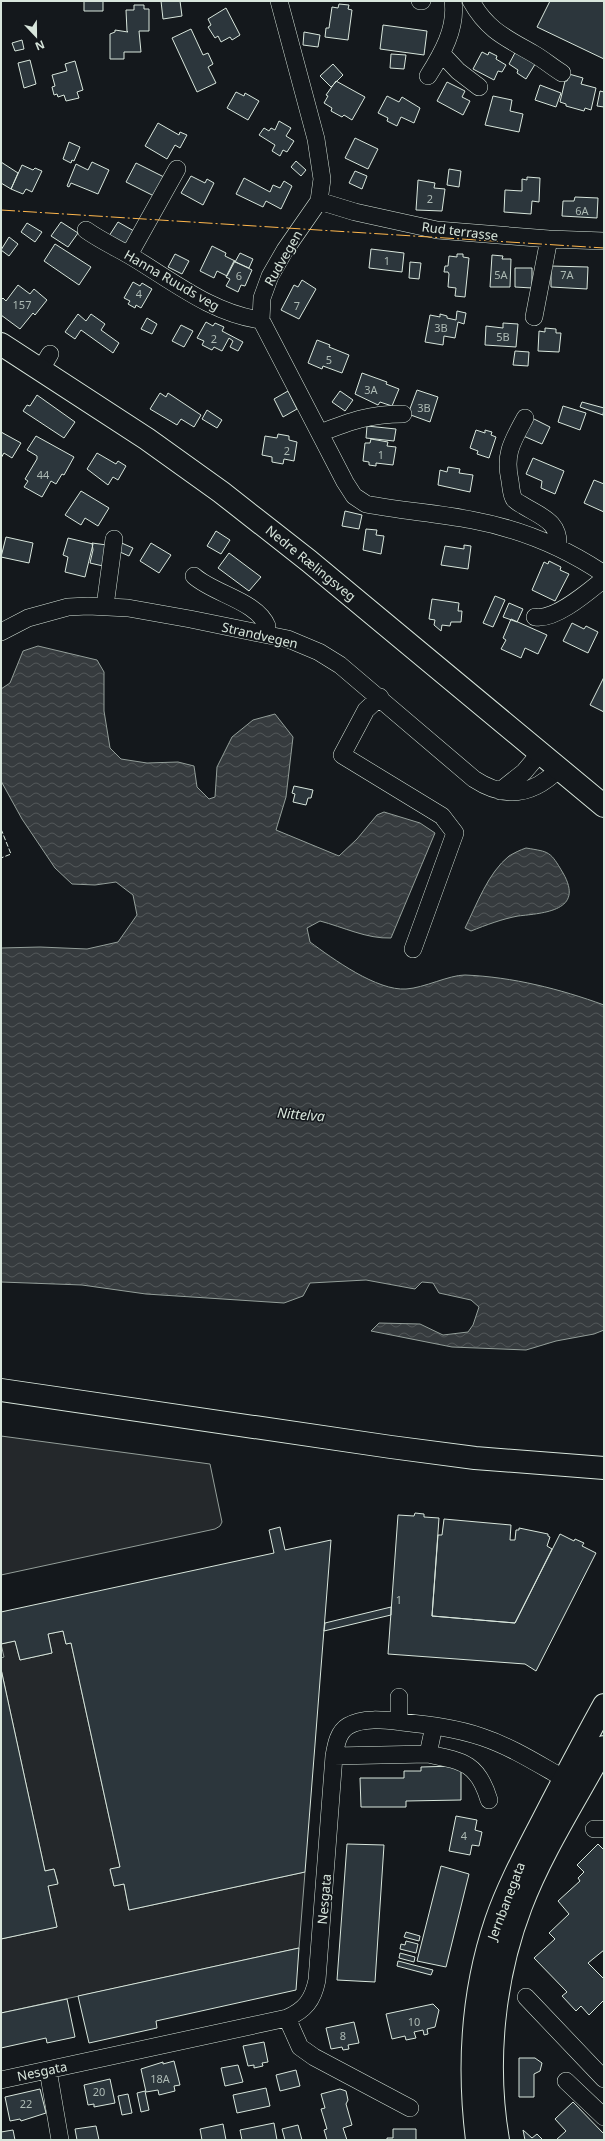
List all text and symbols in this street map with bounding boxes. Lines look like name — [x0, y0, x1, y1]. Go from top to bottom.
north arrow — [16, 16, 56, 56]
text: N — [33, 37, 47, 54]
house number: 2 — [427, 191, 433, 206]
house number: 6A — [575, 203, 590, 218]
street label: Rud terrasse — [421, 217, 499, 245]
street label: Rudvegen — [260, 227, 306, 289]
street label: Hanna Ruuds veg — [121, 245, 223, 315]
house number: 1 — [384, 253, 390, 268]
house number: 5A — [494, 267, 509, 282]
house number: 7A — [560, 267, 575, 282]
house number: 6 — [236, 268, 242, 283]
house number: 4 — [136, 286, 143, 301]
house number: 157 — [13, 297, 31, 312]
house number: 7 — [294, 298, 300, 313]
house number: 3B — [434, 320, 448, 335]
house number: 5B — [496, 329, 510, 344]
house number: 2 — [211, 331, 217, 346]
house number: 5 — [326, 352, 332, 367]
house number: 3A — [364, 382, 379, 397]
house number: 3B — [417, 400, 431, 415]
house number: 2 — [284, 443, 290, 458]
house number: 1 — [378, 447, 384, 462]
house number: 44 — [37, 467, 50, 482]
street label: Nedre Rælingsveg — [262, 521, 360, 605]
street label: Strandvegen — [220, 618, 300, 652]
water label: Nittelva — [276, 1102, 326, 1126]
house number: 1 — [396, 1592, 402, 1607]
house number: 4 — [461, 1828, 468, 1843]
street label: Jernbanegata — [482, 1859, 529, 1944]
street label: Nesgata — [313, 1873, 335, 1925]
house number: 10 — [408, 2014, 420, 2029]
house number: 8 — [340, 2028, 346, 2043]
street label: Nesgata — [15, 2057, 69, 2085]
house number: 18A — [150, 2071, 171, 2086]
house number: 20 — [93, 2084, 105, 2099]
house number: 22 — [20, 2096, 32, 2111]

